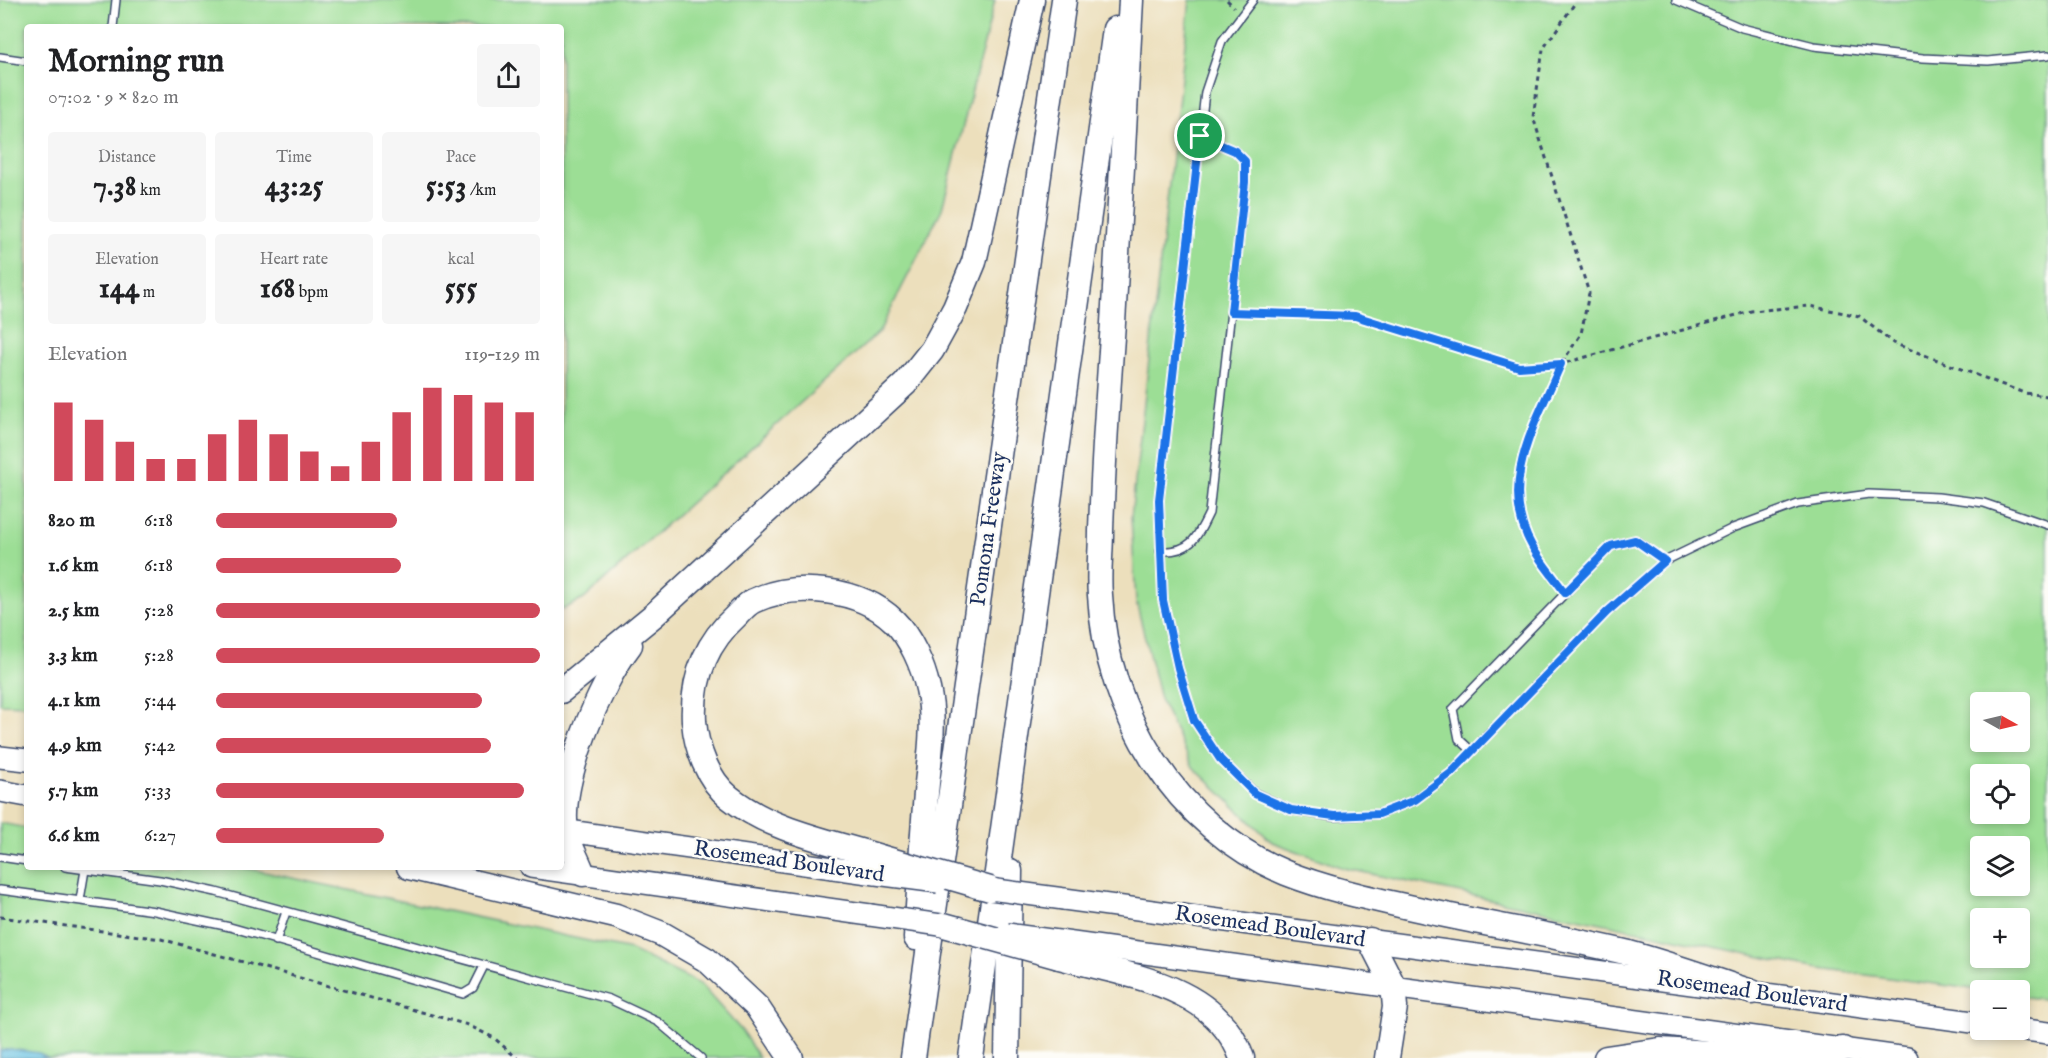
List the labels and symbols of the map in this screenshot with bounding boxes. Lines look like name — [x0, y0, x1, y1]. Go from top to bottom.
pin — [1174, 110, 1225, 161]
street label: Pomona Freeway — [964, 450, 1014, 608]
north arrow — [1970, 692, 2030, 752]
street label: Rosemead Boulevard — [692, 835, 886, 889]
street label: Rosemead Boulevard — [1173, 900, 1367, 954]
street label: Rosemead Boulevard — [1655, 965, 1849, 1019]

